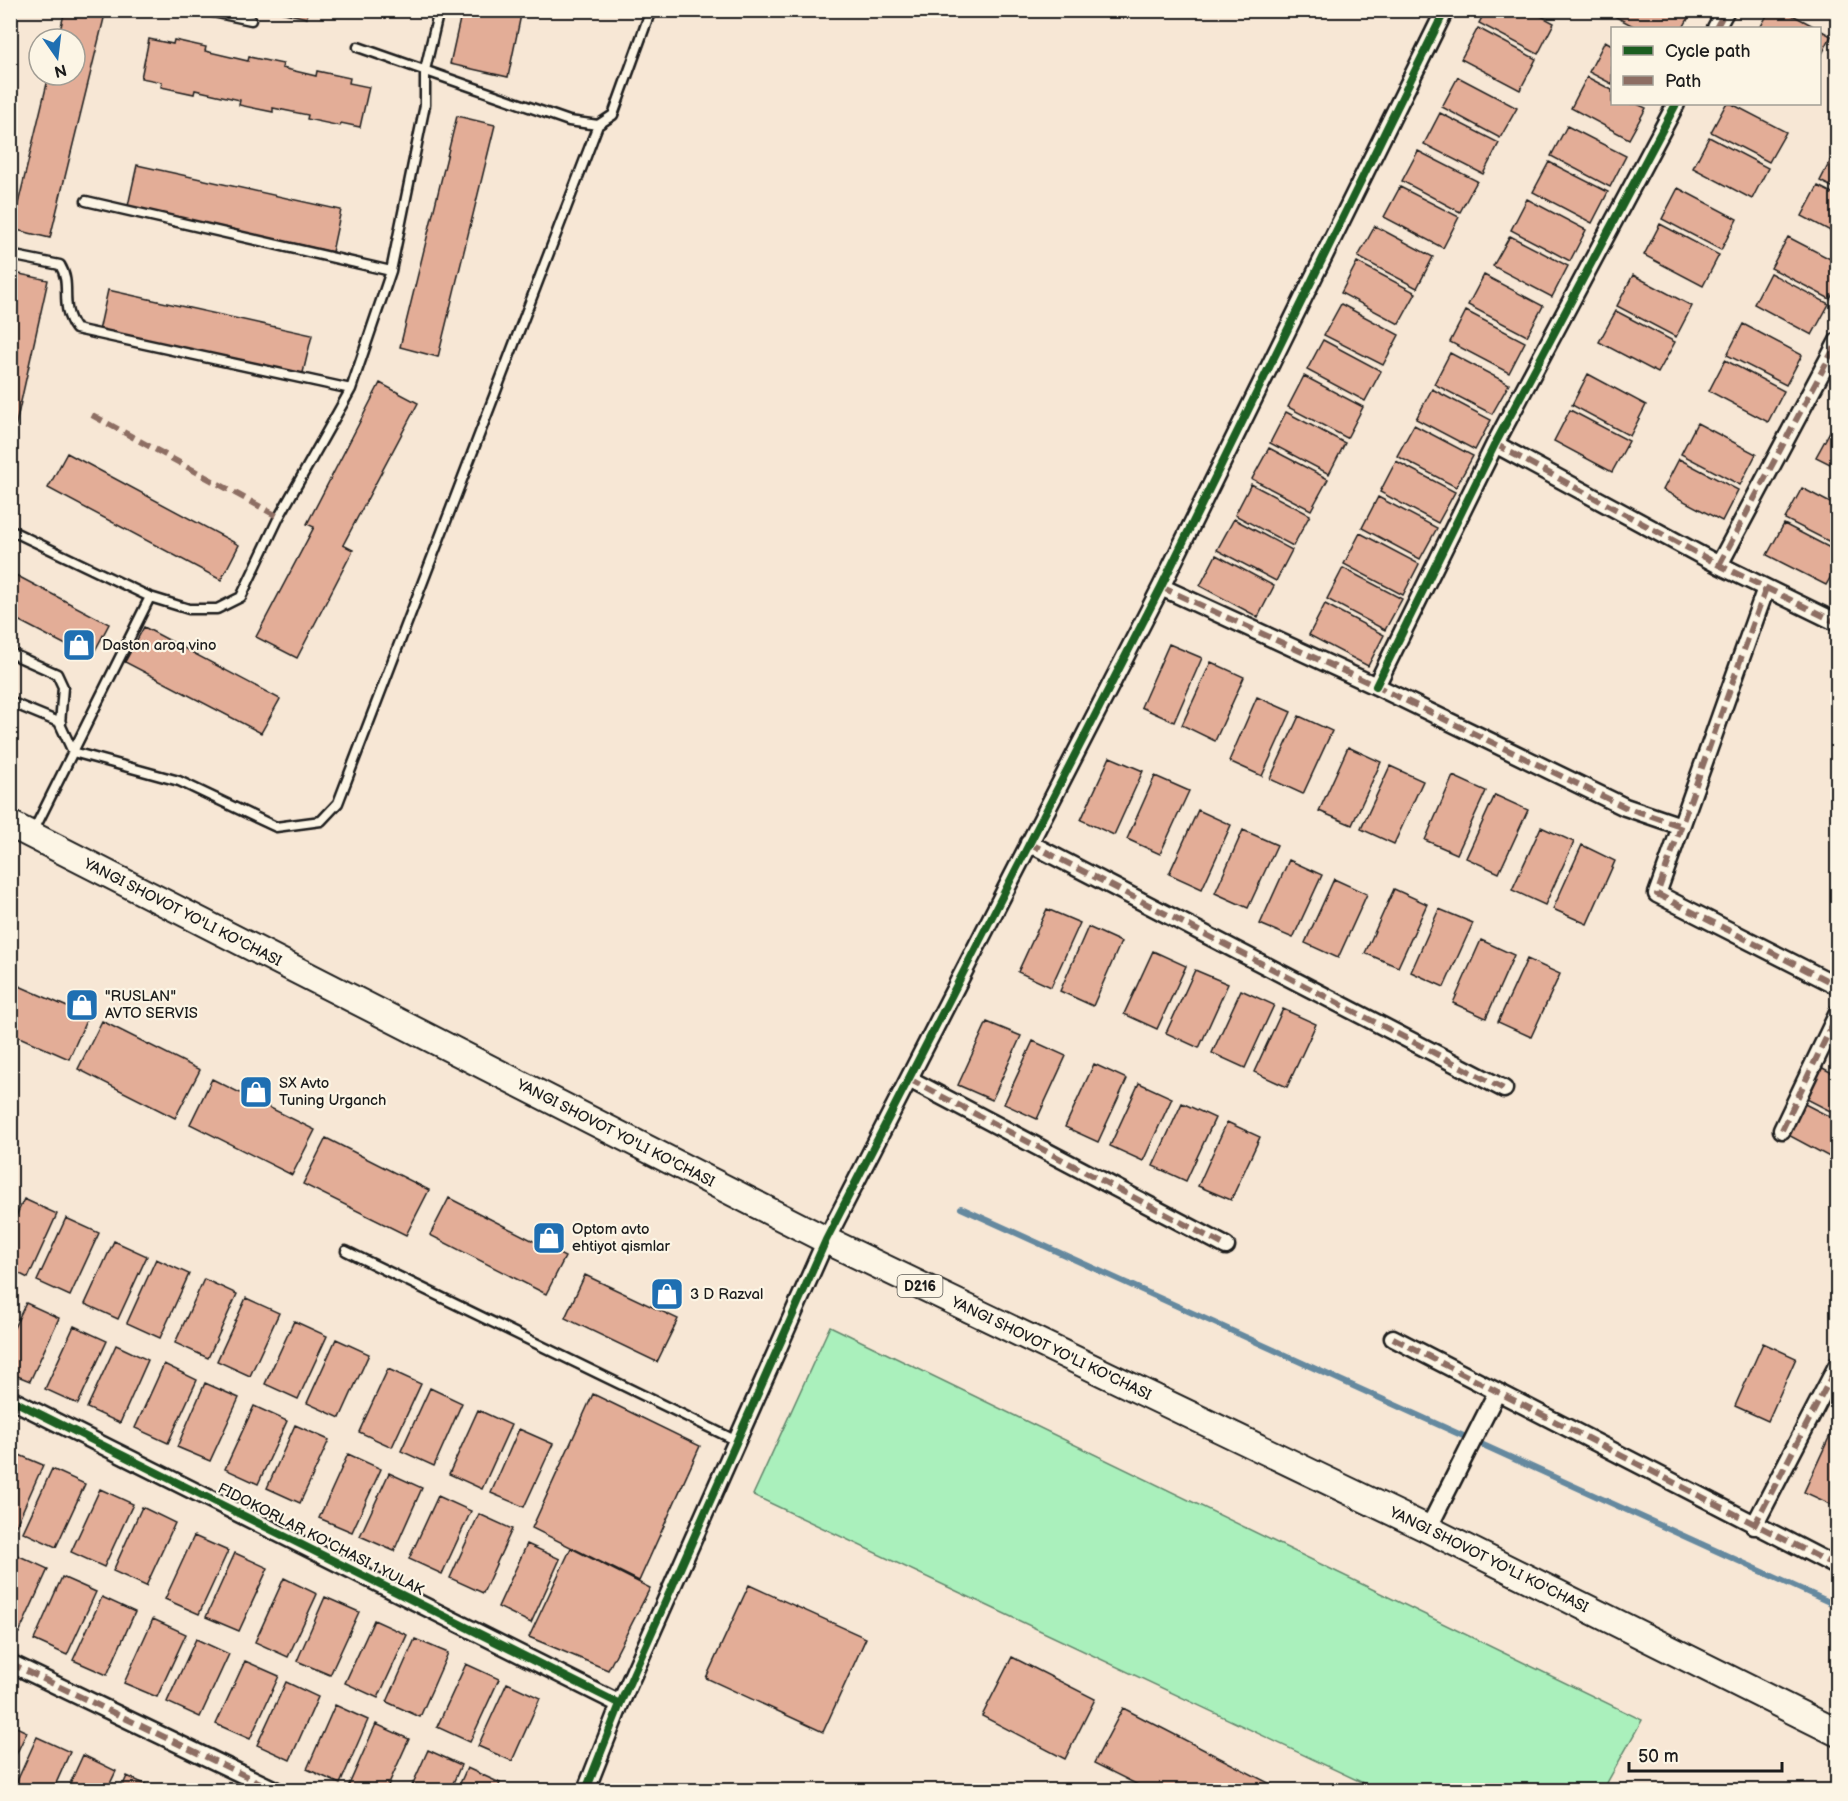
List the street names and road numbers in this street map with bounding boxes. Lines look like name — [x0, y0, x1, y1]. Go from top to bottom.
street label: YANGI SHOVOT YO'LI KO'CHASI — [80, 854, 285, 971]
street label: YANGI SHOVOT YO'LI KO'CHASI — [513, 1075, 718, 1192]
road number: D216 — [898, 1275, 942, 1297]
street label: YANGI SHOVOT YO'LI KO'CHASI — [947, 1292, 1155, 1405]
street label: FIDOKORLAR KO'CHASI 1 YULAK — [214, 1479, 427, 1600]
street label: YANGI SHOVOT YO'LI KO'CHASI — [1385, 1502, 1592, 1617]

